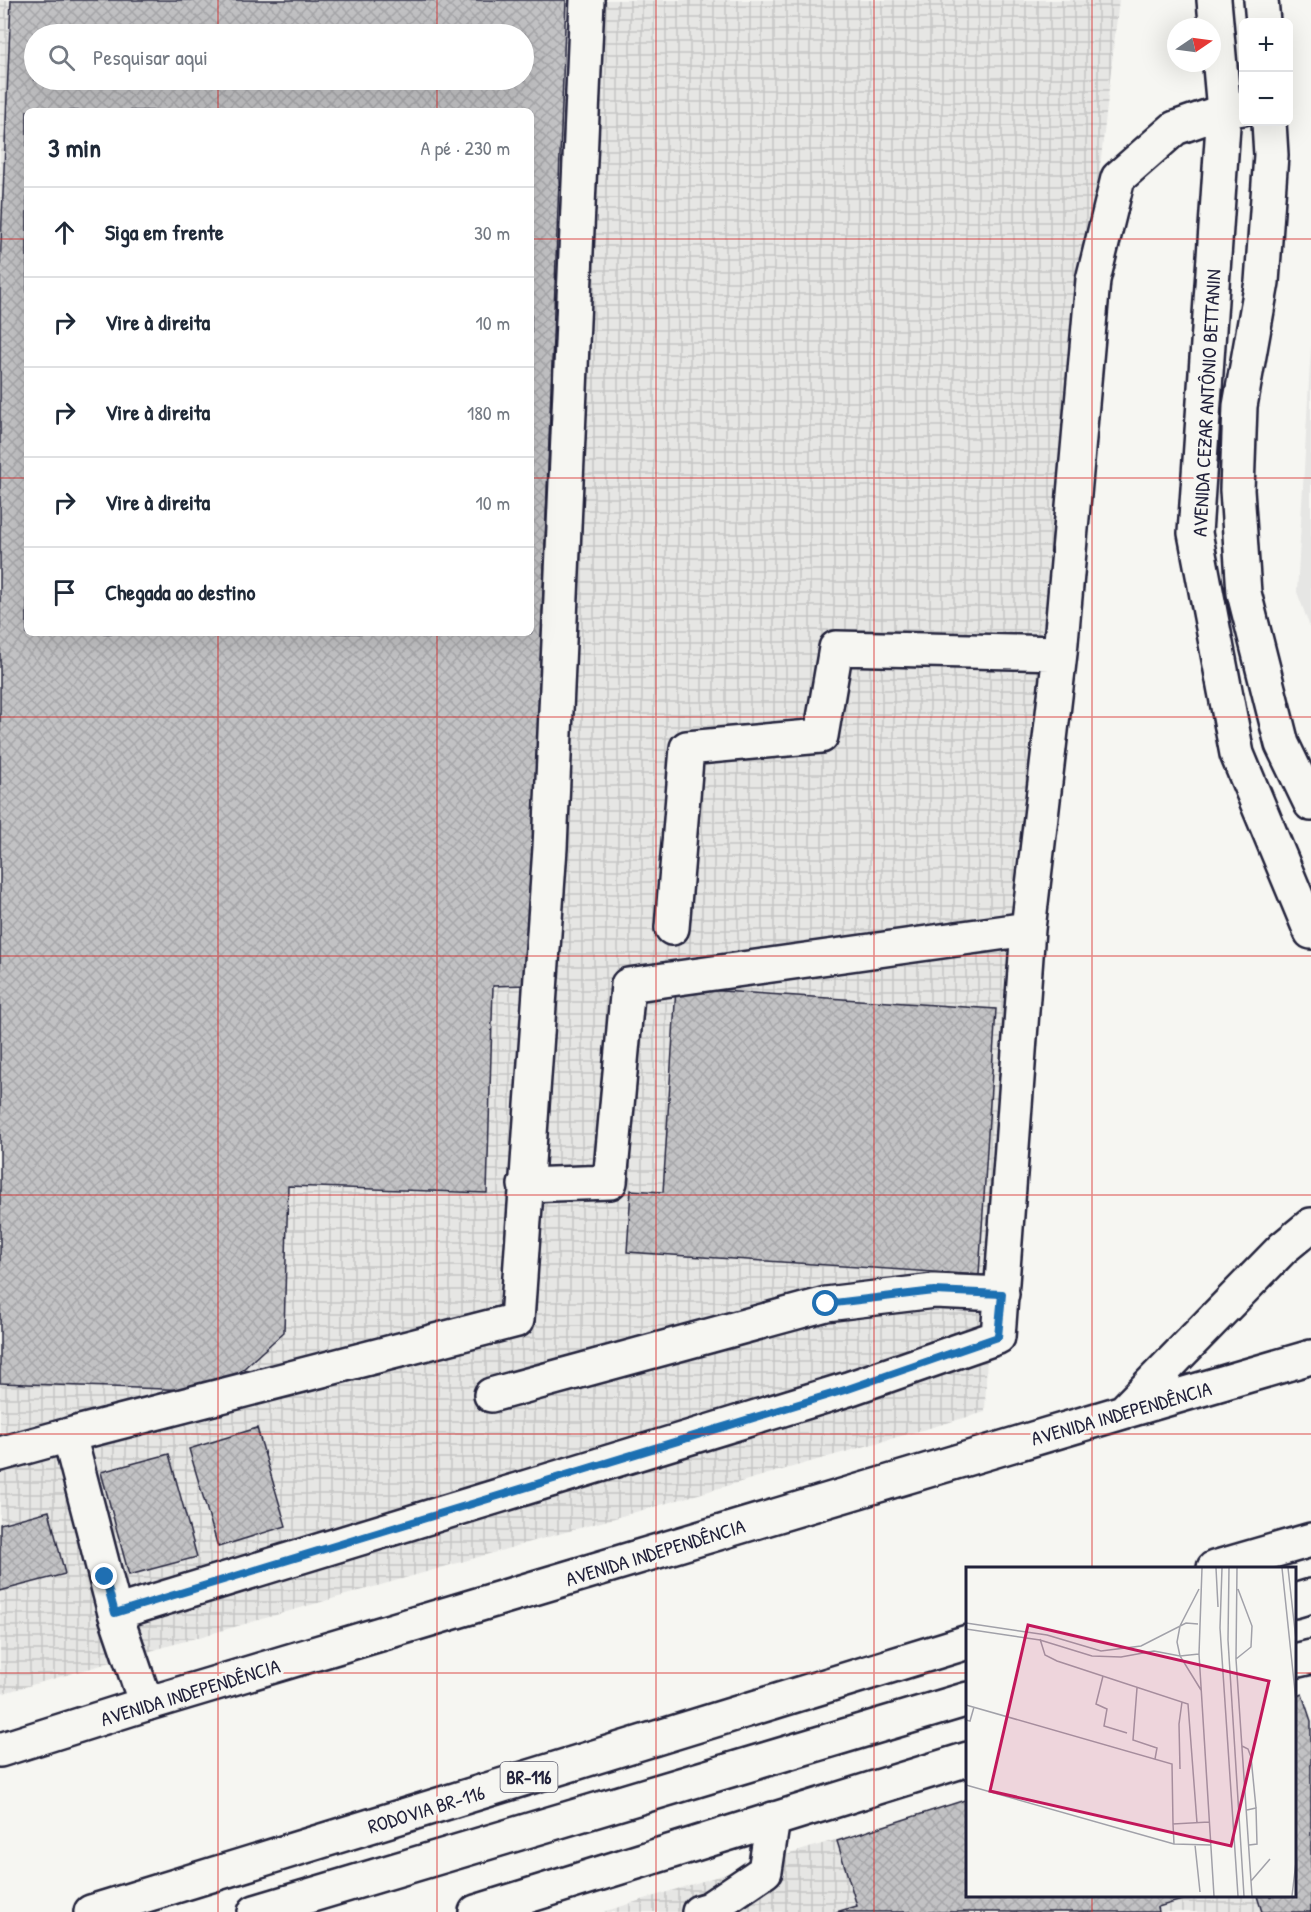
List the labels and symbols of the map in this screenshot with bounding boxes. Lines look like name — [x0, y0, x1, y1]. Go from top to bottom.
north arrow — [1167, 18, 1221, 72]
street label: AVENIDA CEZAR ANTÔNIO BETTANIN — [1186, 269, 1226, 537]
route start — [812, 1290, 838, 1316]
street label: AVENIDA INDEPENDÊNCIA — [1028, 1374, 1214, 1452]
street label: AVENIDA INDEPENDÊNCIA — [562, 1512, 748, 1592]
route end — [91, 1563, 117, 1589]
inset map — [966, 1567, 1296, 1897]
street label: AVENIDA INDEPENDÊNCIA — [97, 1652, 283, 1732]
road number: BR-116 — [500, 1762, 558, 1792]
street label: RODOVIA BR-116 — [364, 1778, 488, 1840]

